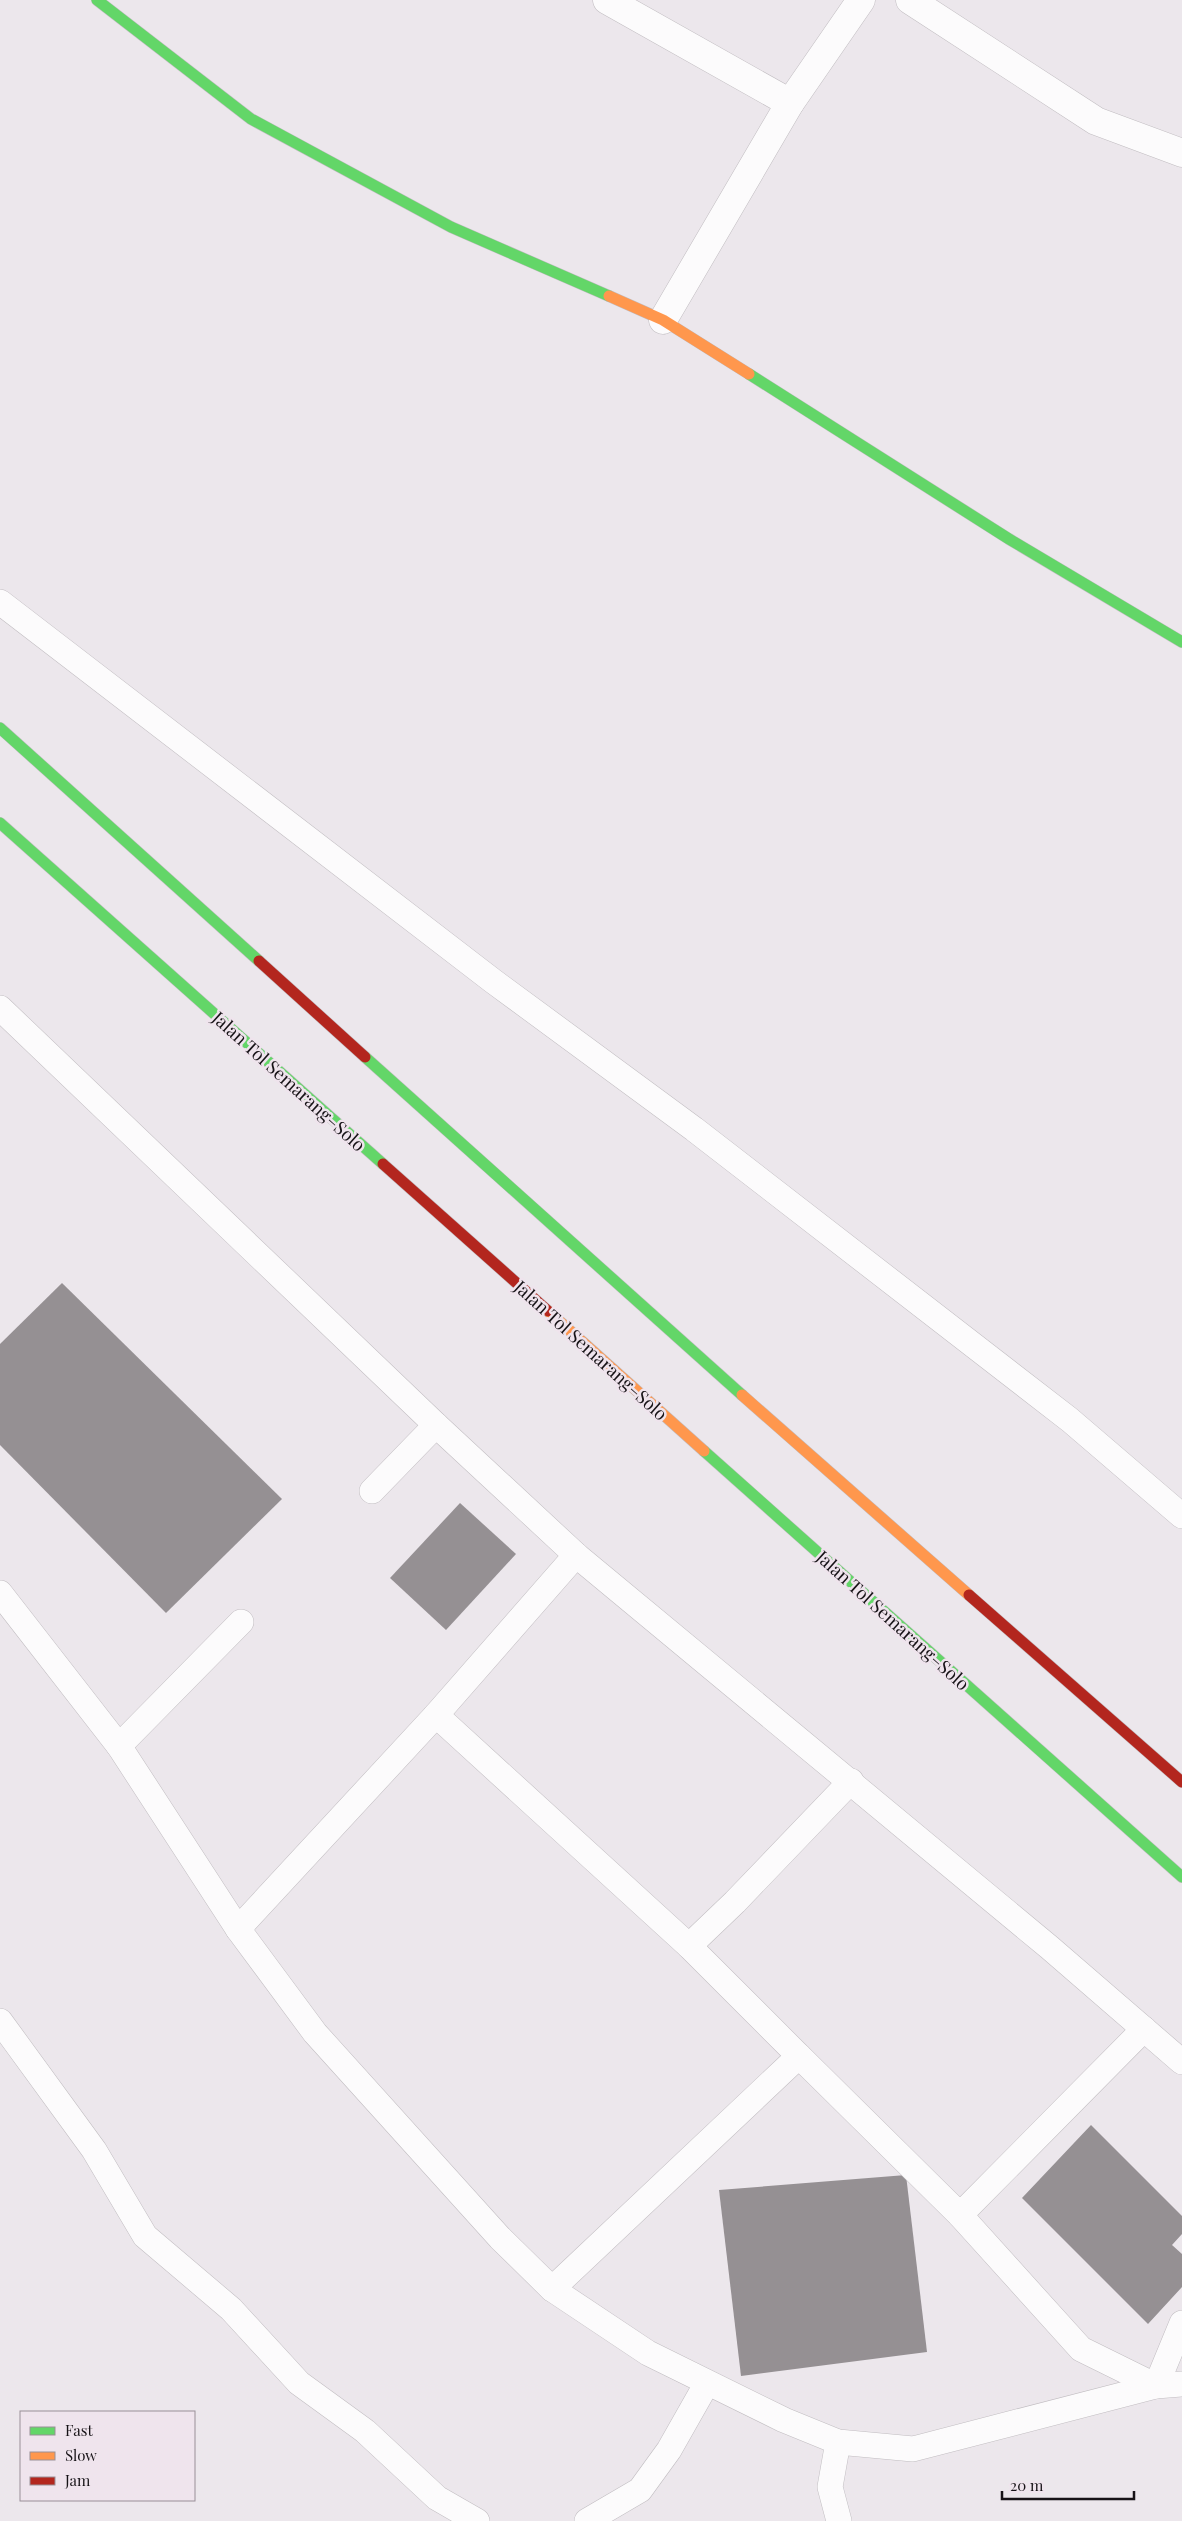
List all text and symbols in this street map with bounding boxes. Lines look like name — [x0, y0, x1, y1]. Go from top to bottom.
street label: Jalan Tol Semarang–Solo — [207, 1005, 371, 1156]
street label: Jalan Tol Semarang–Solo — [509, 1274, 673, 1425]
street label: Jalan Tol Semarang–Solo — [811, 1544, 975, 1695]
legend — [20, 2411, 195, 2501]
text: Fast — [65, 2420, 94, 2440]
text: Slow — [65, 2445, 97, 2465]
scale bar — [1002, 2468, 1134, 2500]
text: Jam — [64, 2470, 91, 2490]
text: 20 m — [1010, 2475, 1044, 2495]

